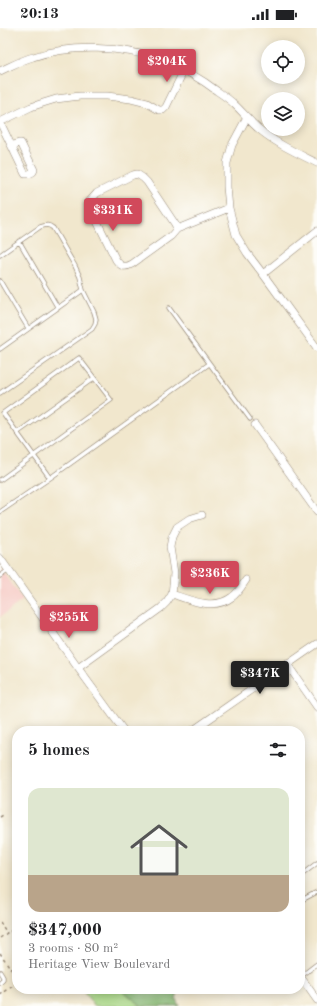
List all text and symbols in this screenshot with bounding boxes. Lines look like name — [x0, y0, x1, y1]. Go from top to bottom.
text: 20:13 — [20, 7, 59, 22]
map controls — [261, 40, 305, 136]
button: locate — [261, 40, 305, 84]
pin: $204K — [139, 49, 195, 83]
text: $204K — [147, 55, 187, 68]
button: layers — [261, 92, 305, 136]
pin: $331K — [85, 198, 141, 232]
text: $331K — [93, 204, 133, 217]
pin: $236K — [182, 561, 238, 595]
text: $236K — [190, 567, 230, 580]
pin: $255K — [41, 605, 97, 639]
text: $255K — [49, 611, 89, 624]
pin: $347K — [232, 661, 288, 695]
text: $347K — [240, 667, 280, 680]
icon: filters — [267, 739, 289, 761]
text: 5 homes — [28, 742, 90, 759]
icon: home — [123, 814, 195, 886]
text: $347,000 — [28, 922, 102, 939]
text: 3 rooms · 80 m² — [28, 942, 118, 955]
text: Heritage View Boulevard — [28, 958, 170, 971]

